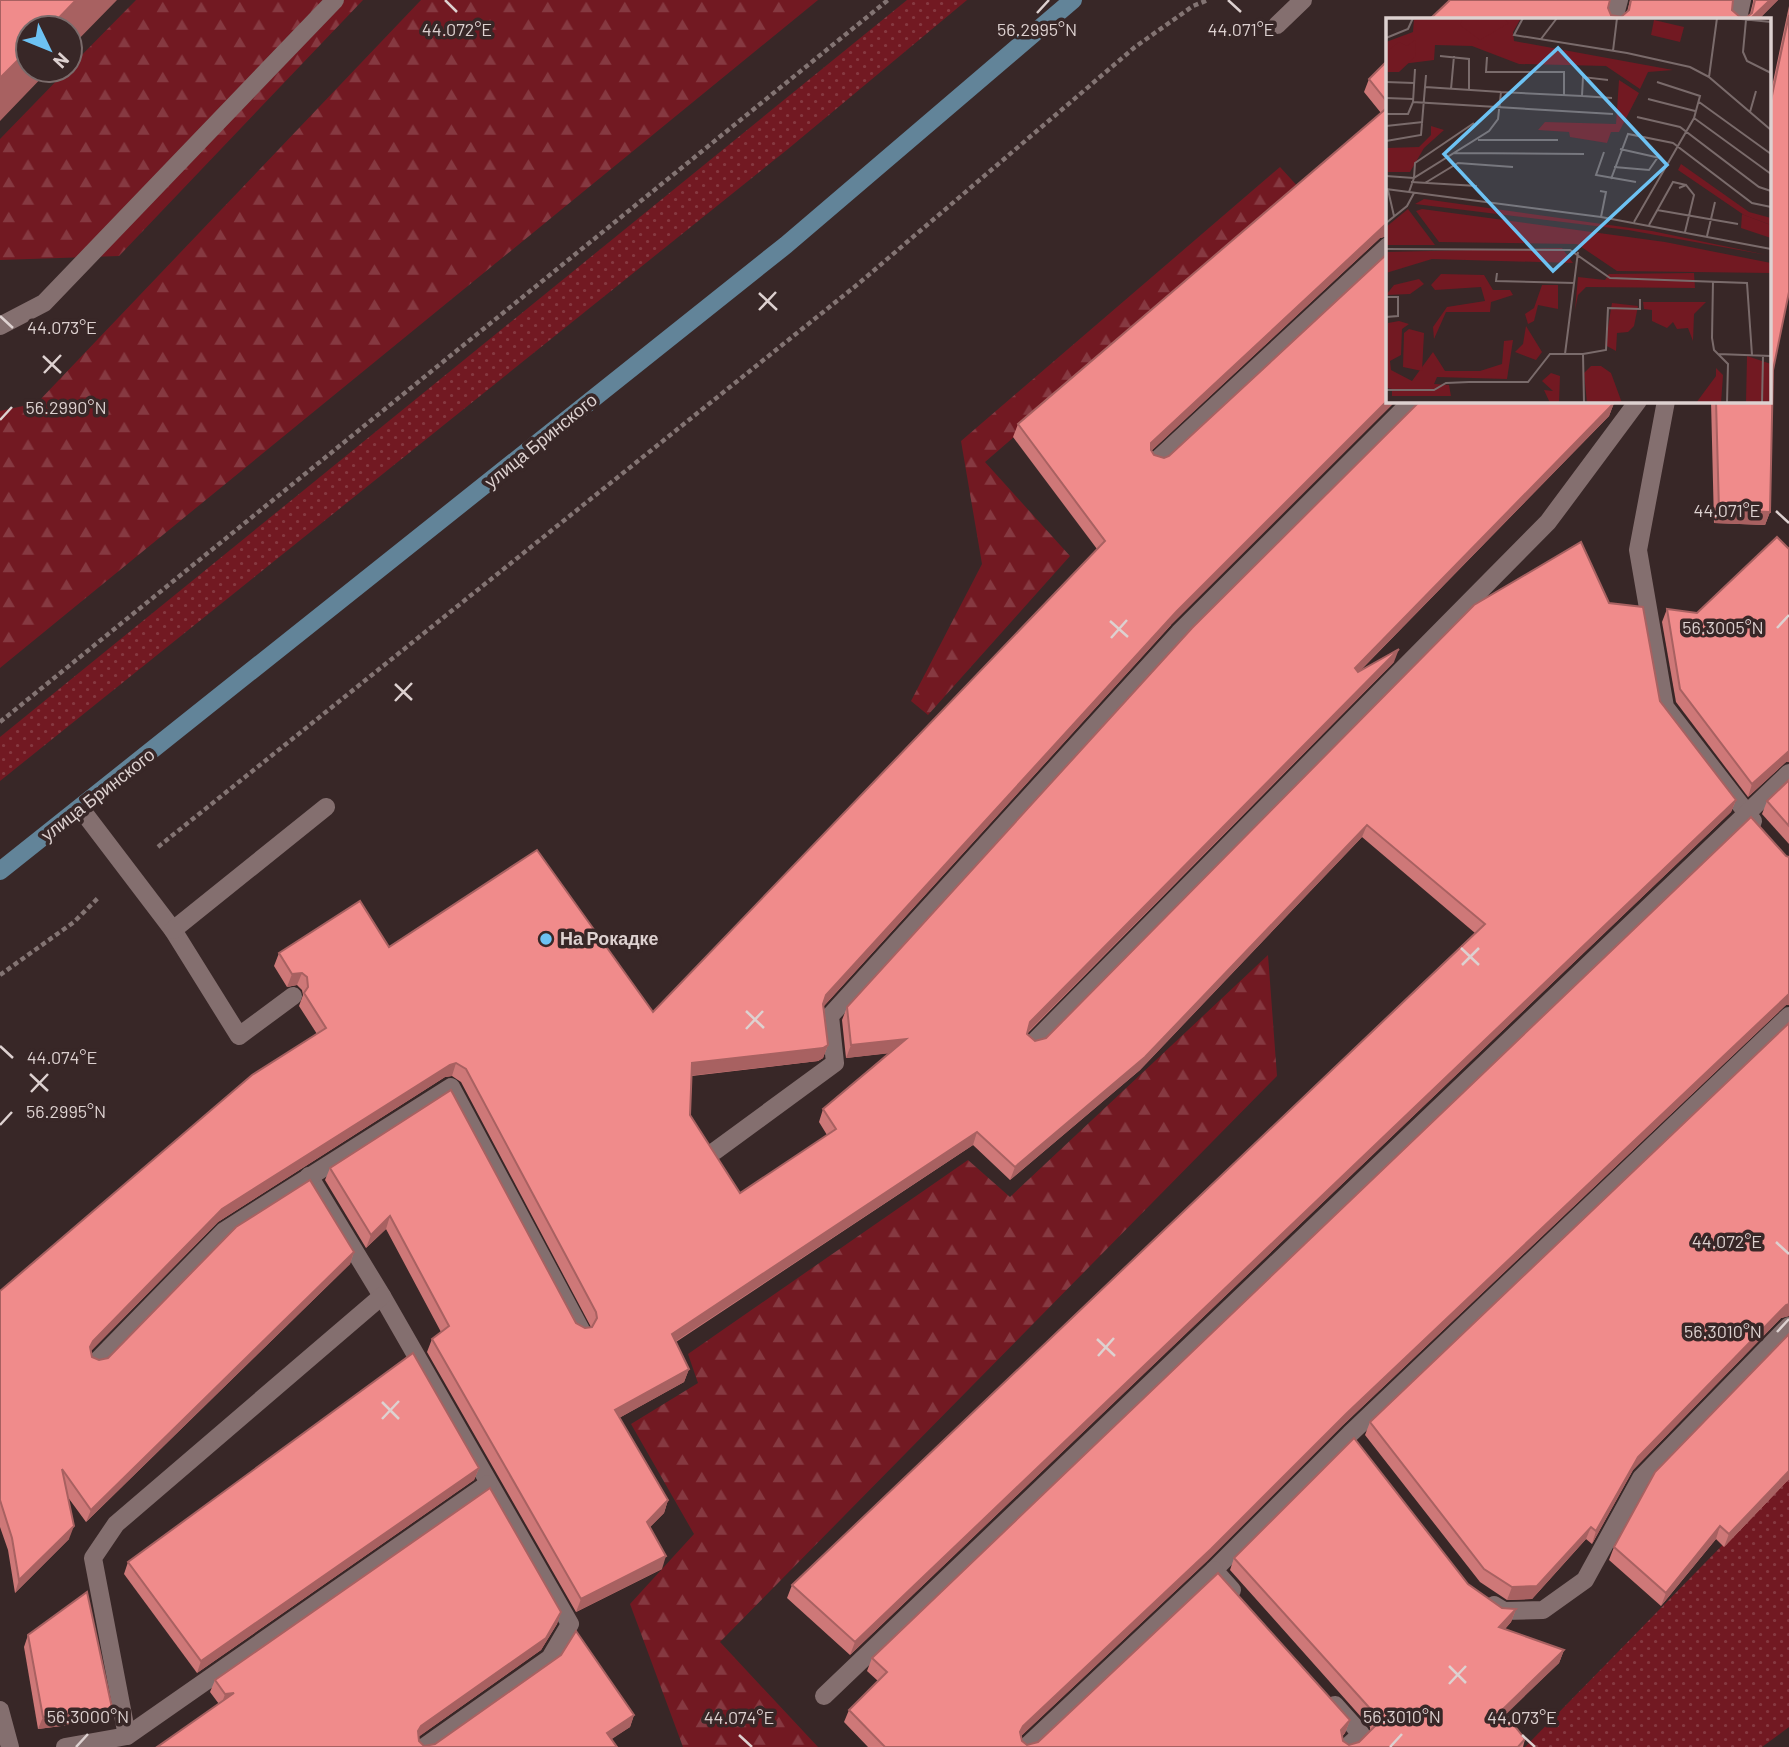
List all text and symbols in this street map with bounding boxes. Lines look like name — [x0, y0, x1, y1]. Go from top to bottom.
north arrow — [14, 14, 84, 84]
text: 44.072°E — [422, 18, 492, 40]
text: 56.2995°N — [997, 18, 1077, 40]
text: 44.071°E — [1207, 18, 1275, 40]
inset map — [1386, 18, 1772, 402]
text: N — [49, 48, 75, 73]
text: 44.073°E — [27, 316, 97, 338]
street label: улица Бринского — [480, 388, 601, 492]
text: 56.2990°N — [25, 396, 107, 418]
text: 44.071°E — [1693, 499, 1761, 521]
text: 56.3005°N — [1682, 616, 1764, 638]
street label: улица Бринского — [36, 743, 159, 845]
place label: На Рокадке — [560, 927, 659, 949]
marker: На Рокадке — [538, 931, 554, 947]
text: 44.074°E — [27, 1046, 97, 1068]
text: 56.2995°N — [26, 1100, 106, 1122]
text: 44.072°E — [1692, 1230, 1762, 1252]
text: 56.3010°N — [1684, 1320, 1762, 1342]
text: 56.3000°N — [47, 1705, 129, 1727]
text: 56.3010°N — [1363, 1705, 1441, 1727]
text: 44.074°E — [704, 1706, 774, 1728]
text: 44.073°E — [1487, 1706, 1557, 1728]

